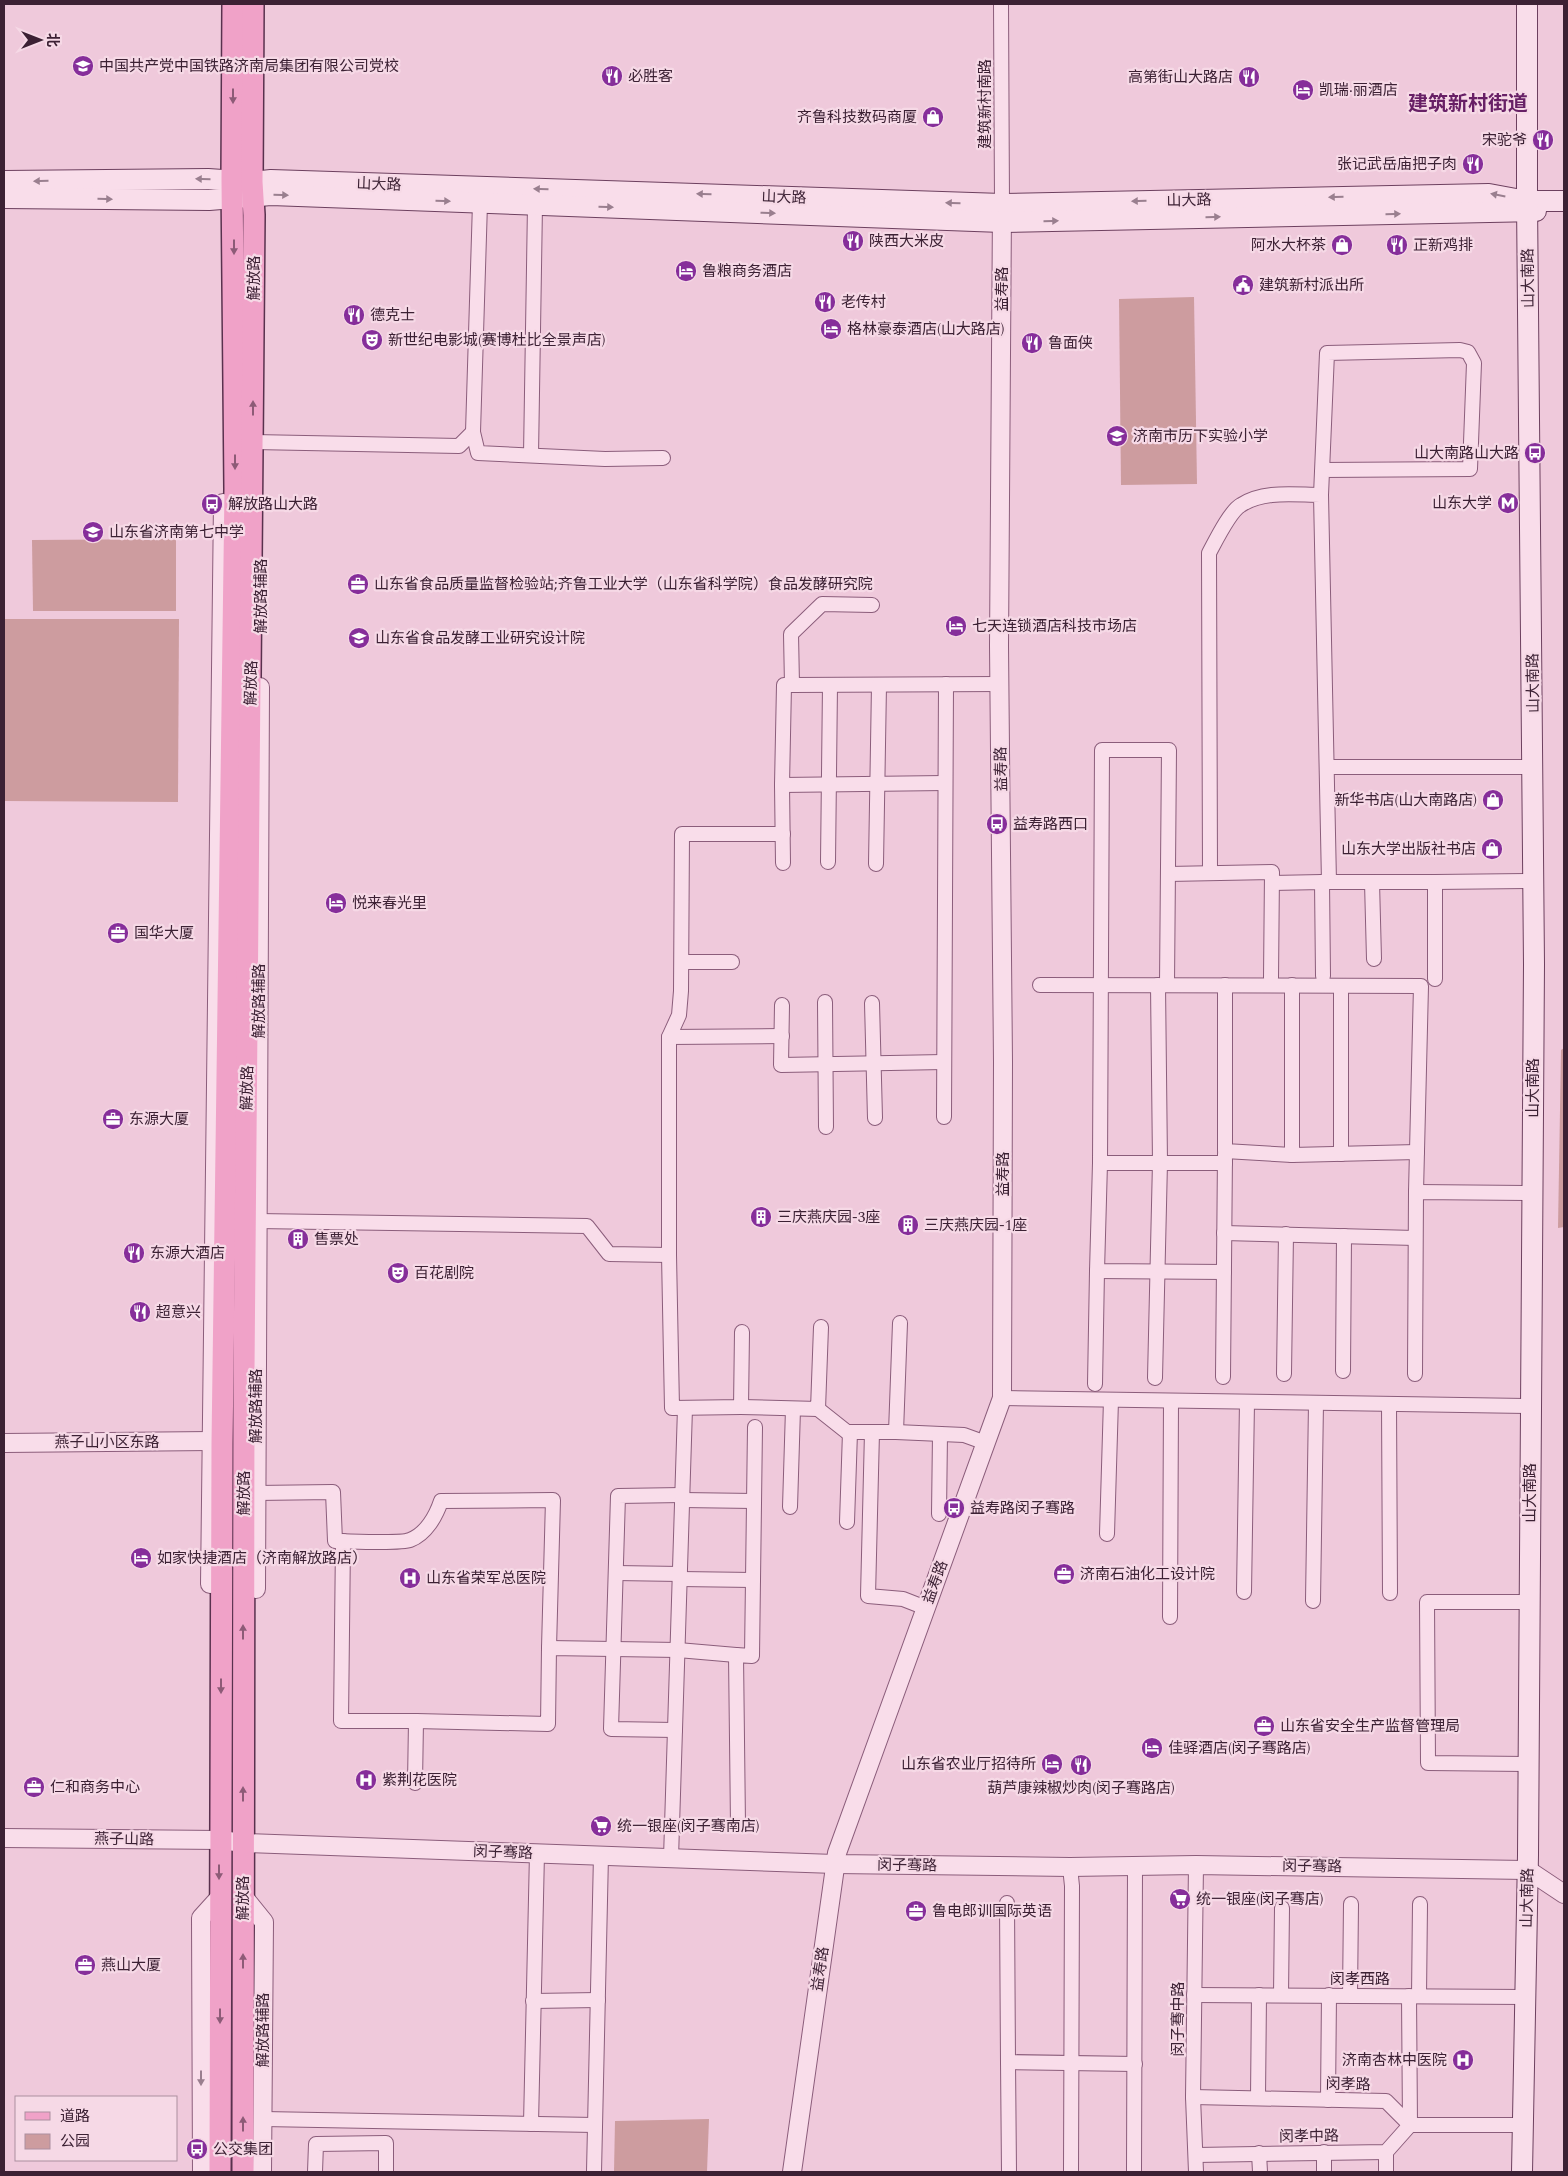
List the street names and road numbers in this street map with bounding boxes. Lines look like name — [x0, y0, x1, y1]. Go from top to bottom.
street label: 建筑新村南路 — [974, 59, 997, 149]
street label: 山大路 — [356, 172, 402, 197]
street label: 山大路 — [761, 185, 807, 210]
street label: 山大路 — [1166, 189, 1212, 212]
street label: 山大南路 — [1516, 248, 1541, 308]
street label: 解放路 — [243, 255, 266, 301]
street label: 益寿路 — [991, 266, 1014, 312]
street label: 解放路辅路 — [250, 558, 273, 634]
street label: 山大南路 — [1521, 653, 1546, 713]
street label: 解放路 — [240, 660, 263, 706]
street label: 益寿路 — [990, 746, 1013, 792]
street label: 解放路辅路 — [248, 963, 271, 1039]
street label: 山大南路 — [1522, 1058, 1545, 1118]
street label: 解放路 — [236, 1065, 259, 1111]
street label: 益寿路 — [992, 1151, 1015, 1197]
street label: 解放路辅路 — [245, 1368, 268, 1444]
street label: 燕子山小区东路 — [54, 1431, 160, 1454]
street label: 山大南路 — [1519, 1463, 1542, 1523]
street label: 解放路 — [233, 1470, 256, 1516]
street label: 益寿路 — [917, 1557, 954, 1607]
street label: 燕子山路 — [94, 1827, 154, 1852]
street label: 闵子骞路 — [473, 1840, 533, 1865]
street label: 闵子骞路 — [877, 1853, 937, 1878]
street label: 闵子骞路 — [1282, 1854, 1342, 1879]
street label: 山大南路 — [1515, 1868, 1540, 1928]
street label: 解放路 — [232, 1875, 255, 1921]
street label: 益寿路 — [806, 1945, 835, 1993]
street label: 闵孝西路 — [1330, 1968, 1390, 1991]
street label: 闵子骞中路 — [1167, 1981, 1190, 2057]
street label: 解放路辅路 — [252, 1992, 275, 2068]
street label: 闵孝路 — [1325, 2073, 1371, 2096]
street label: 闵孝中路 — [1279, 2124, 1339, 2149]

